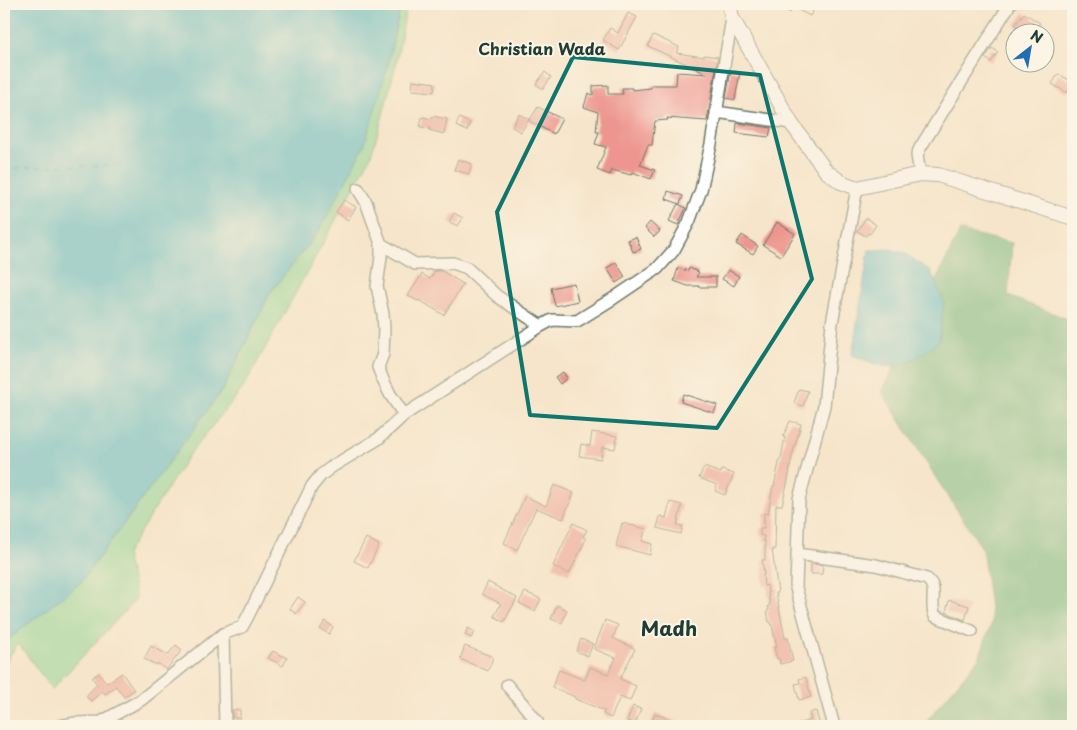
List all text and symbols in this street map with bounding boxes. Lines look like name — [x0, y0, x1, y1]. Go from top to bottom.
north arrow — [1004, 22, 1054, 72]
text: N — [1027, 25, 1047, 48]
district label: Christian Wada — [478, 36, 606, 60]
district label: Madh — [641, 613, 697, 643]

